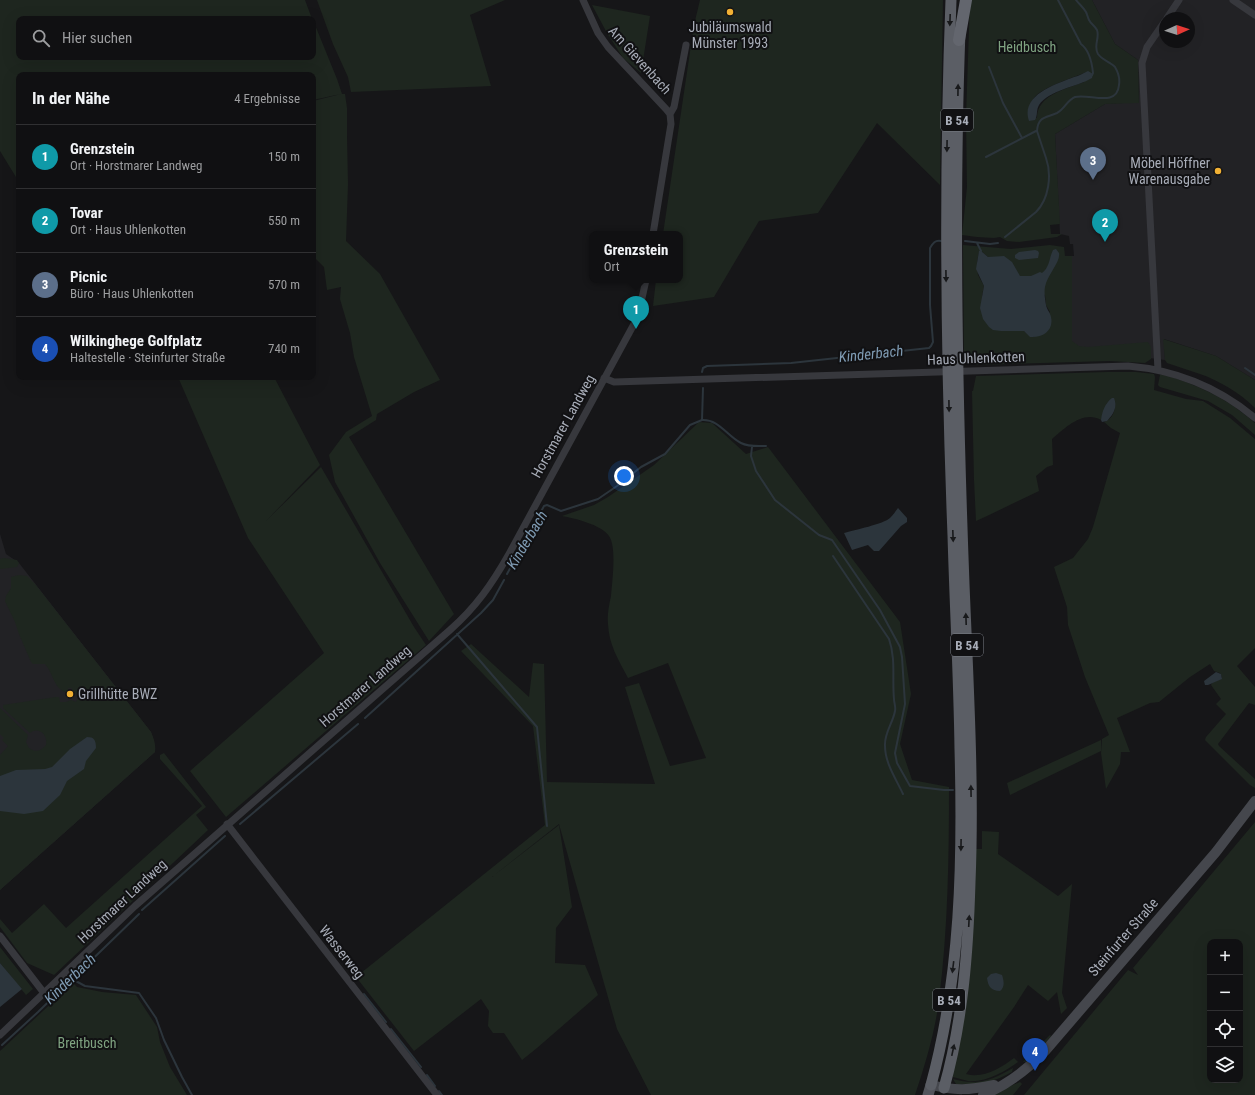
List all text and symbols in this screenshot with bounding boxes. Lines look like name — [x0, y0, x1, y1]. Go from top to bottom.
marker: Jubiläumswald Münster 1993 — [725, 7, 735, 17]
north arrow — [1159, 12, 1195, 48]
one-way arrow — [947, 14, 953, 27]
search box — [16, 16, 316, 60]
place label: Jubiläumswald Münster 1993 — [688, 19, 772, 51]
street label: Am Gievenbach — [605, 23, 675, 97]
icon: search — [30, 27, 52, 49]
text: Hier suchen — [62, 29, 132, 47]
park label: Heidbusch — [998, 39, 1056, 55]
one-way arrow — [955, 83, 961, 96]
text: In der Nähe — [32, 88, 110, 108]
text: 4 Ergebnisse — [234, 91, 300, 106]
road number: B 54 — [941, 109, 973, 131]
text: Grenzstein — [70, 140, 135, 158]
one-way arrow — [944, 140, 950, 153]
pin: 3 — [1080, 147, 1106, 180]
text: 1 — [42, 149, 48, 164]
text: 150 m — [268, 149, 300, 164]
place label: Möbel Höffner Warenausgabe — [1128, 155, 1210, 187]
text: Ort · Horstmarer Landweg — [70, 158, 202, 173]
marker: Möbel Höffner Warenausgabe — [1213, 166, 1223, 176]
text: Tovar — [70, 204, 103, 222]
pin: 2 — [1092, 209, 1118, 242]
text: 2 — [42, 213, 48, 228]
text: 550 m — [268, 213, 300, 228]
text: Ort · Haus Uhlenkotten — [70, 222, 186, 237]
popup — [589, 231, 683, 283]
text: Grenzstein — [604, 241, 668, 259]
text: Ort — [604, 259, 620, 274]
text: Picnic — [70, 268, 107, 286]
one-way arrow — [943, 270, 950, 282]
text: 3 — [42, 277, 48, 292]
text: 570 m — [268, 277, 300, 292]
text: Büro · Haus Uhlenkotten — [70, 286, 194, 301]
pin: 1 — [623, 296, 649, 329]
text: Wilkinghege Golfplatz — [70, 332, 202, 350]
text: 4 — [42, 341, 48, 356]
text: 740 m — [268, 341, 300, 356]
water label: Kinderbach — [838, 342, 904, 366]
street label: Haus Uhlenkotten — [927, 348, 1025, 368]
text: Haltestelle · Steinfurter Straße — [70, 350, 225, 365]
street label: Horstmarer Landweg — [528, 372, 598, 480]
one-way arrow — [945, 400, 952, 412]
your location — [614, 466, 634, 486]
water label: Kinderbach — [503, 508, 551, 572]
one-way arrow — [949, 530, 956, 542]
one-way arrow — [962, 613, 969, 625]
road number: B 54 — [951, 634, 983, 656]
street label: Horstmarer Landweg — [316, 642, 414, 730]
place label: Grillhütte BWZ — [78, 686, 157, 702]
marker: Grillhütte BWZ — [65, 689, 75, 699]
one-way arrow — [968, 784, 974, 797]
one-way arrow — [958, 839, 964, 852]
street label: Horstmarer Landweg — [74, 856, 170, 946]
street label: Steinfurter Straße — [1085, 894, 1161, 979]
one-way arrow — [965, 915, 972, 927]
street label: Wasserweg — [316, 922, 368, 982]
map controls — [1207, 939, 1243, 1083]
button: + — [1207, 939, 1243, 975]
water label: Kinderbach — [40, 950, 100, 1008]
one-way arrow — [950, 961, 957, 973]
button: − — [1207, 975, 1243, 1011]
road number: B 54 — [933, 989, 965, 1011]
button: locate — [1207, 1011, 1243, 1047]
park label: Breitbusch — [58, 1035, 116, 1051]
pin: 4 — [1022, 1038, 1048, 1071]
one-way arrow — [950, 1044, 956, 1056]
button: layers — [1207, 1047, 1243, 1083]

